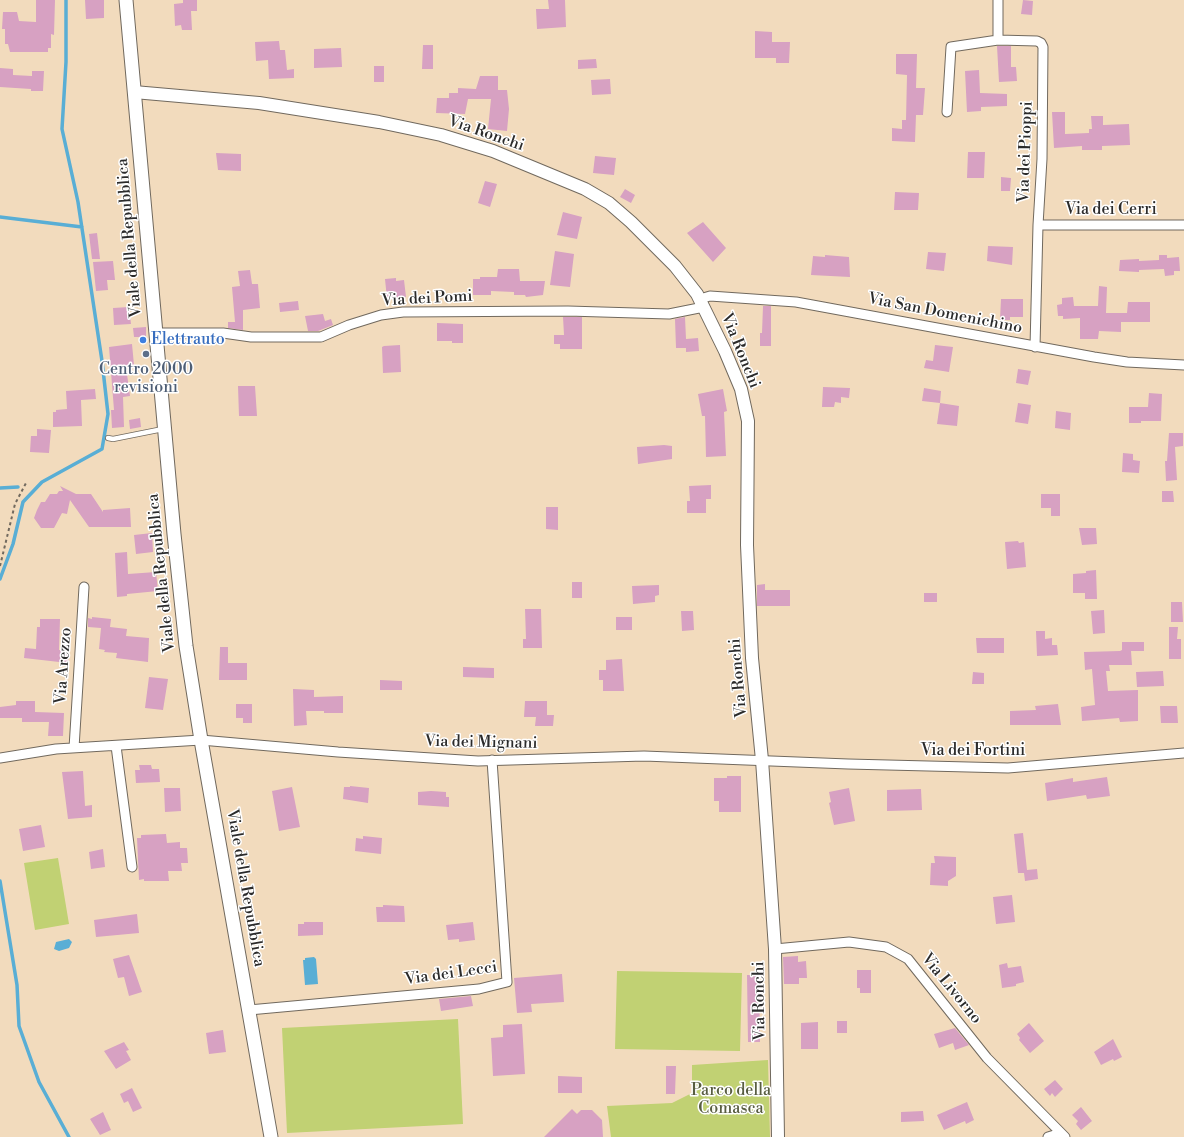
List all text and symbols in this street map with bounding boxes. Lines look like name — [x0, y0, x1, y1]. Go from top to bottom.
street label: Via dei Pioppi — [1015, 101, 1037, 203]
street label: Via Ronchi — [445, 112, 527, 156]
street label: Viale della Repubblica — [113, 158, 147, 318]
street label: Via dei Cerri — [1065, 200, 1157, 220]
street label: Via dei Pomi — [381, 287, 473, 311]
street label: Via San Domenichino — [866, 290, 1024, 338]
street label: Via Ronchi — [716, 311, 764, 391]
place label: Elettrauto — [151, 330, 225, 350]
marker: Elettrauto — [138, 335, 148, 345]
marker: Centro 2000 revisioni — [141, 349, 151, 359]
place label: Centro 2000 revisioni — [99, 360, 193, 398]
street label: Viale della Repubblica — [144, 493, 180, 653]
street label: Via Arezzo — [52, 627, 76, 705]
street label: Via Ronchi — [726, 638, 752, 718]
street label: Via dei Mignani — [424, 732, 538, 754]
street label: Via dei Fortini — [921, 741, 1025, 761]
street label: Viale della Repubblica — [222, 808, 268, 968]
street label: Via Livorno — [917, 950, 985, 1028]
street label: Via dei Lecci — [404, 958, 498, 990]
street label: Via Ronchi — [750, 961, 770, 1041]
park label: Parco della Comasca — [691, 1081, 771, 1119]

